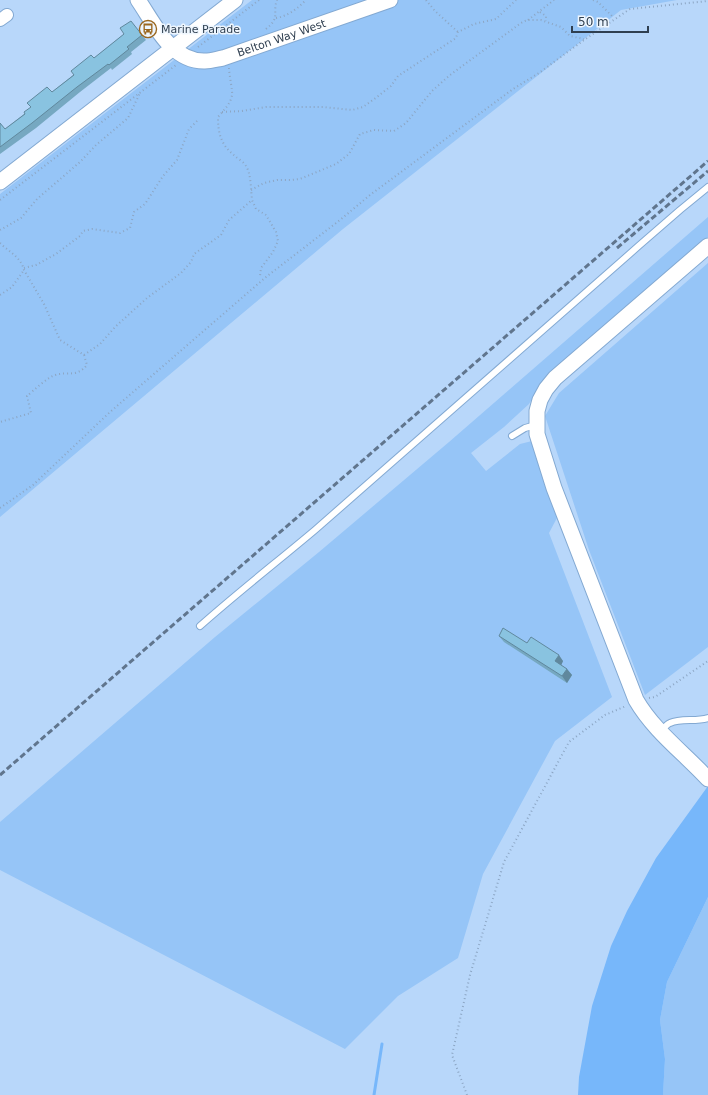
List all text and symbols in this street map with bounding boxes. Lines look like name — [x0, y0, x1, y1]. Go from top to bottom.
scale bar — [572, 8, 648, 34]
text: 50 m — [578, 15, 609, 29]
street label: Belton Way West — [235, 17, 328, 60]
bus stop icon: Marine Parade — [138, 19, 158, 39]
place label: Marine Parade — [161, 23, 240, 36]

